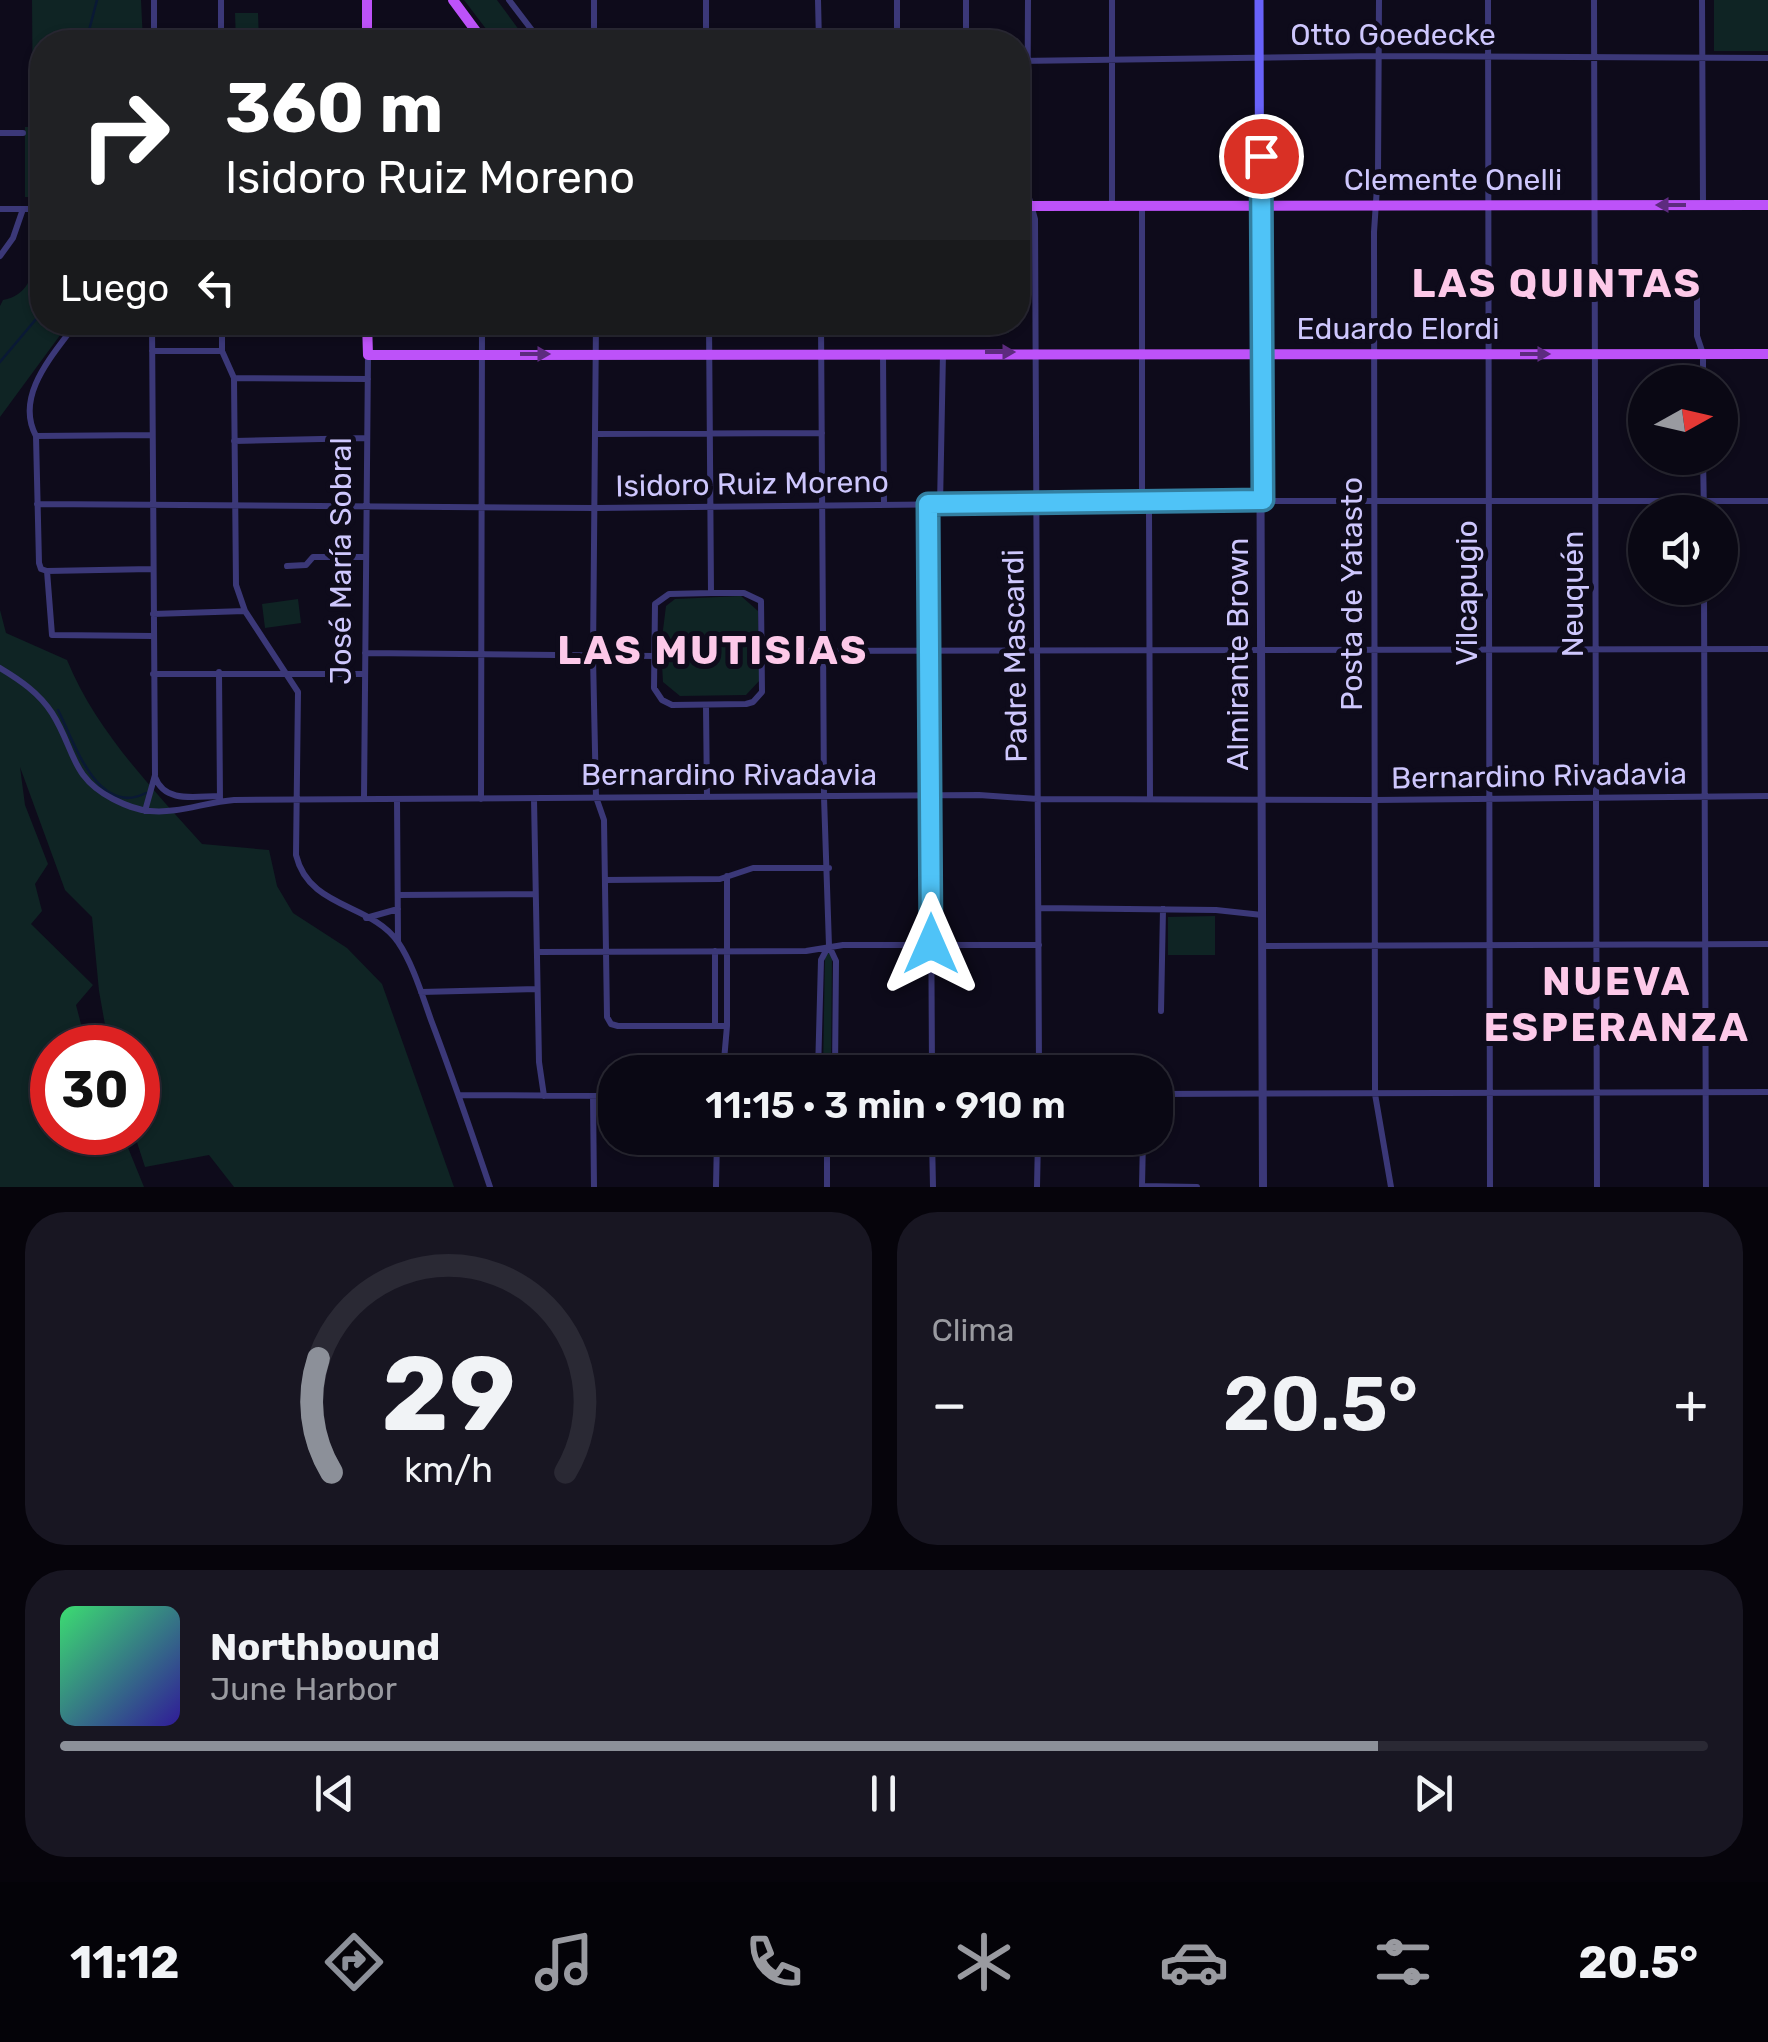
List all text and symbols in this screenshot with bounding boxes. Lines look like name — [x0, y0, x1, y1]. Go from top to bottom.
street label: Otto Goedecke — [1290, 17, 1496, 53]
text: 360 m — [225, 67, 443, 150]
icon: right — [60, 70, 190, 200]
pin — [1219, 114, 1304, 199]
icon: arrive — [1234, 129, 1289, 184]
text: Isidoro Ruiz Moreno — [225, 151, 635, 204]
street label: Clemente Onelli — [1344, 162, 1562, 198]
one-way arrow — [1654, 197, 1686, 213]
icon: left — [189, 260, 244, 315]
district label: LAS QUINTAS — [1412, 260, 1702, 307]
text: Luego — [60, 265, 169, 311]
street label: Eduardo Elordi — [1297, 311, 1499, 347]
one-way arrow — [985, 344, 1017, 360]
one-way arrow — [520, 346, 552, 362]
one-way arrow — [1520, 346, 1552, 362]
north arrow — [1628, 365, 1738, 475]
map controls — [1628, 365, 1738, 605]
street label: José María Sobral — [323, 437, 359, 685]
street label: Isidoro Ruiz Moreno — [615, 464, 889, 504]
street label: Posta de Yatasto — [1334, 477, 1370, 711]
button: sound — [1628, 495, 1738, 605]
street label: Vilcapugio — [1449, 520, 1485, 666]
street label: Neuquén — [1555, 531, 1591, 657]
street label: Almirante Brown — [1220, 537, 1256, 771]
street label: Padre Mascardi — [995, 549, 1035, 763]
district label: LAS MUTISIAS — [557, 627, 869, 674]
street label: Bernardino Rivadavia — [1391, 755, 1687, 797]
street label: Bernardino Rivadavia — [581, 757, 877, 793]
position arrow — [879, 892, 983, 996]
district label: NUEVA ESPERANZA — [1484, 958, 1750, 1051]
speed limit sign: 30 — [30, 1025, 160, 1155]
text: 11:15 · 3 min · 910 m — [705, 1082, 1066, 1128]
text: Clima — [932, 1311, 1014, 1349]
text: 29 — [381, 1333, 515, 1456]
text: 20.5° — [1223, 1360, 1418, 1449]
text: − — [932, 1372, 967, 1437]
text: + — [1674, 1372, 1708, 1437]
text: km/h — [404, 1449, 493, 1491]
text: Northbound — [210, 1624, 440, 1670]
text: June Harbor — [210, 1670, 397, 1708]
icon: previous — [307, 1766, 362, 1821]
icon: pause — [856, 1766, 911, 1821]
icon: next — [1406, 1766, 1461, 1821]
icon: directions — [319, 1927, 389, 1997]
icon: music — [529, 1927, 599, 1997]
icon: phone — [739, 1927, 809, 1997]
icon: climate — [949, 1927, 1019, 1997]
icon: car — [1159, 1927, 1229, 1997]
icon: filters — [1368, 1927, 1438, 1997]
text: 11:12 — [70, 1936, 179, 1989]
text: 20.5° — [1578, 1936, 1698, 1989]

